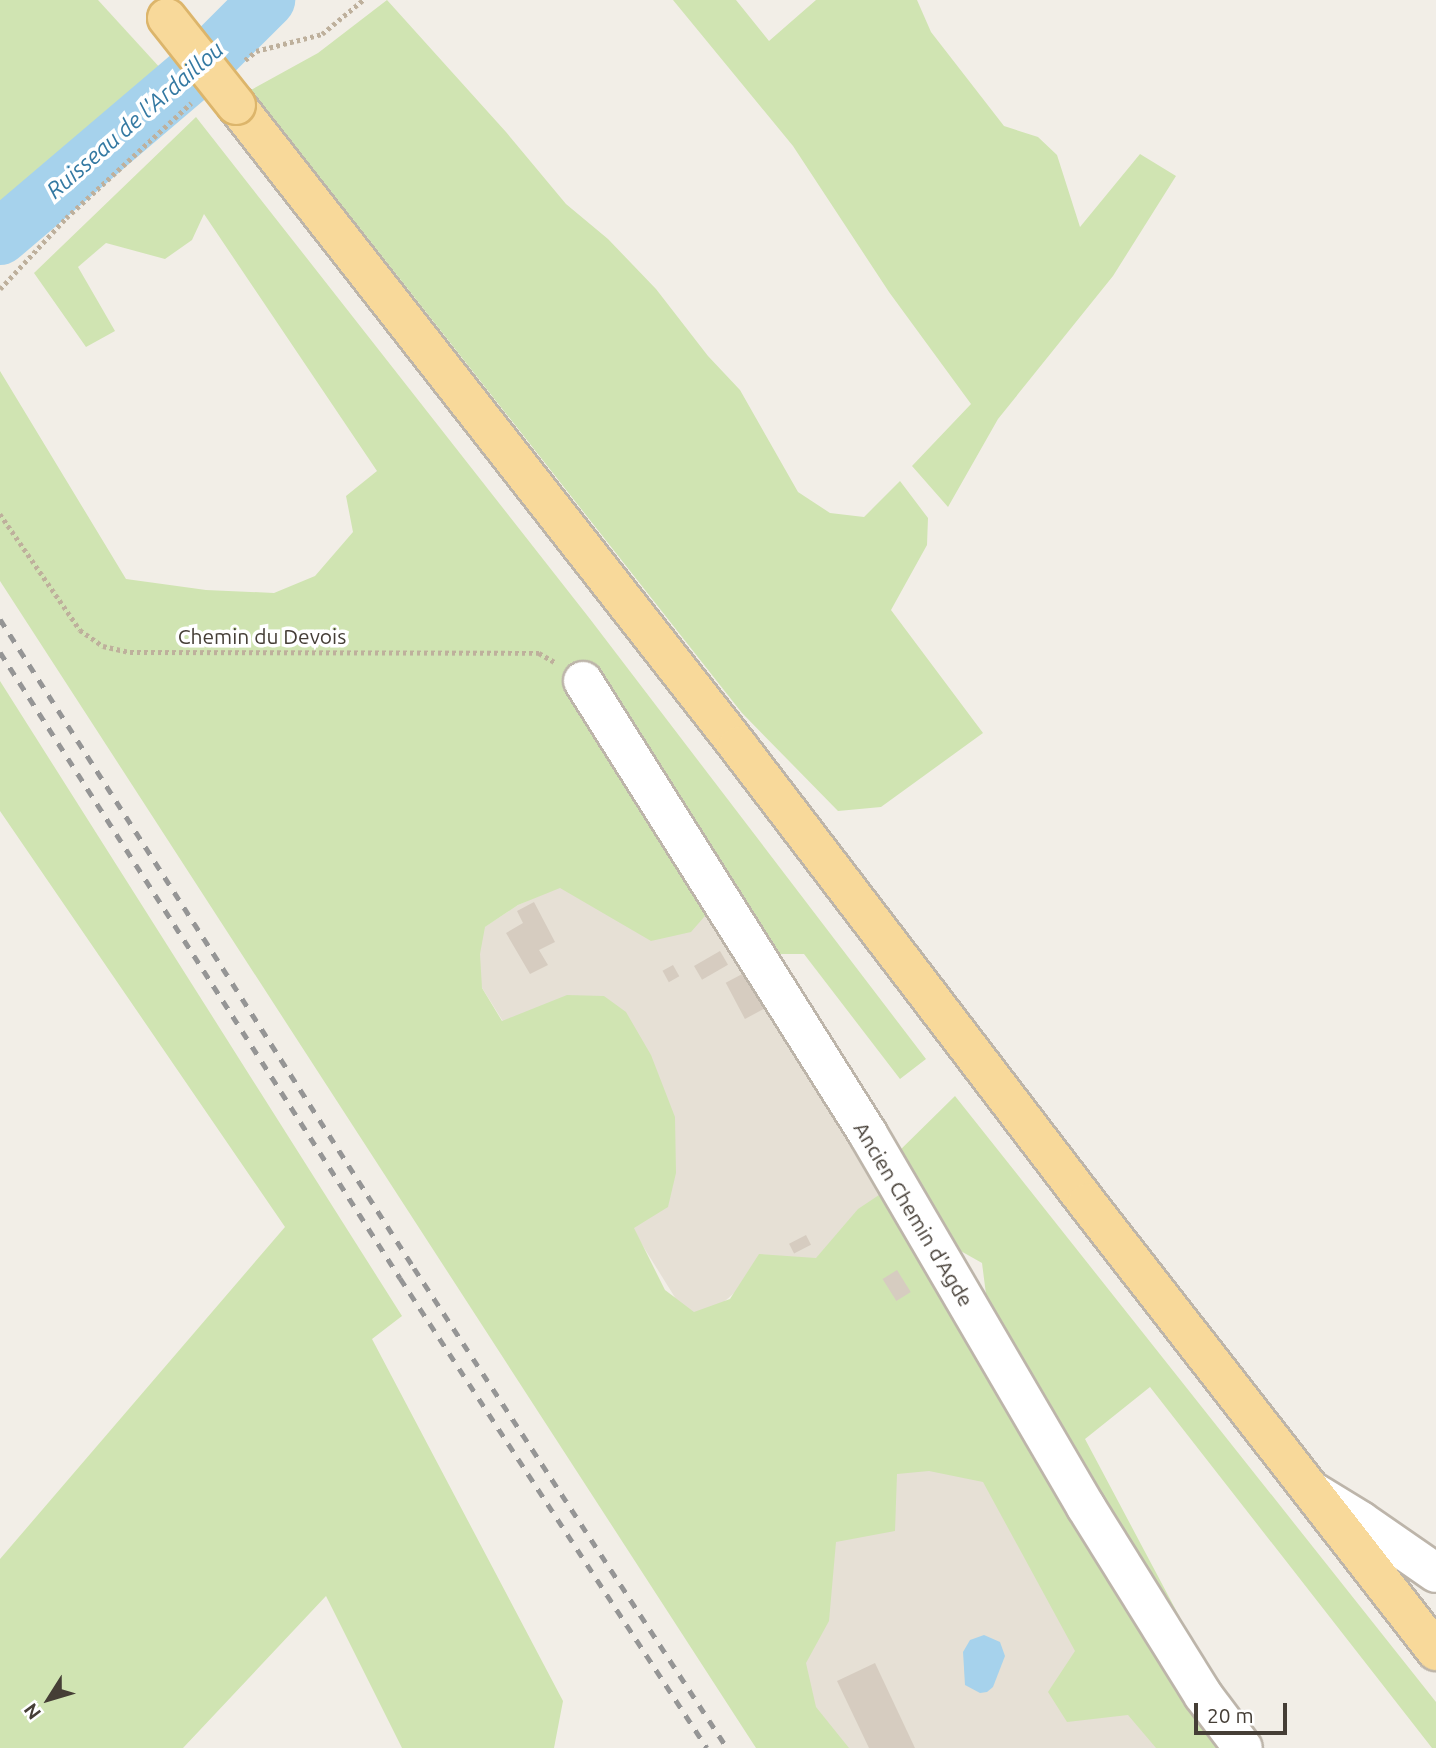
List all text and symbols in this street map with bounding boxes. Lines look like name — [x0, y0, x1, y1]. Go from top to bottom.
water label: Ruisseau de l'Ardaillou — [41, 36, 229, 204]
street label: Chemin du Devois — [178, 623, 346, 649]
street label: Ancien Chemin d'Agde — [849, 1117, 979, 1311]
north arrow — [14, 1664, 84, 1734]
scale bar — [1198, 1688, 1291, 1732]
text: N — [19, 1699, 45, 1724]
text: 20 m — [1207, 1703, 1254, 1727]

